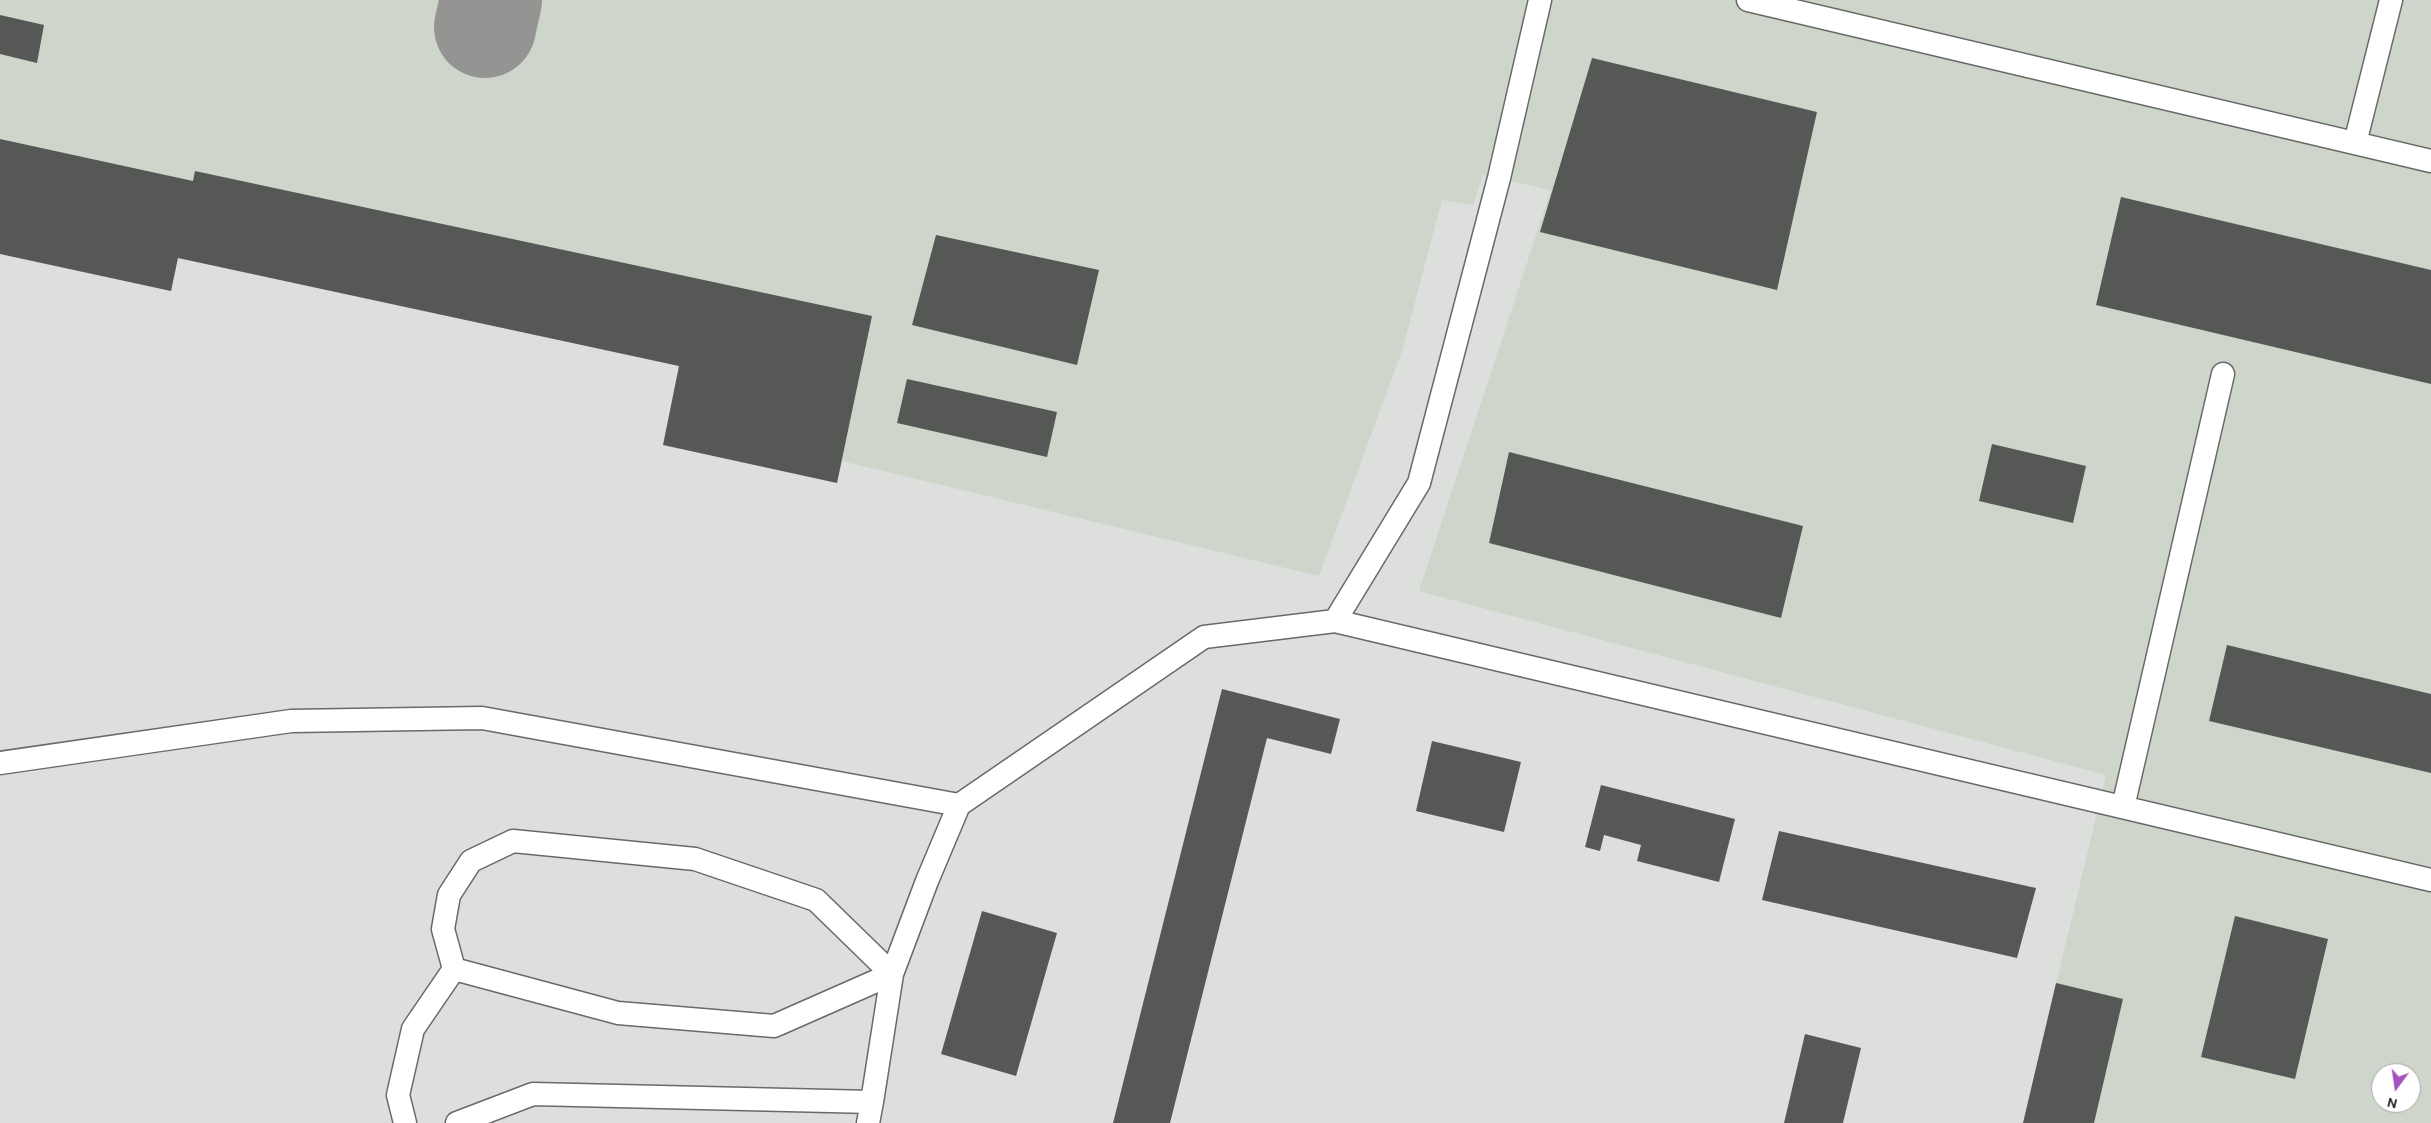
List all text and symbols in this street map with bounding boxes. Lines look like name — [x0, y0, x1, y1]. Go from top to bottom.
north arrow — [2371, 1063, 2421, 1113]
text: N — [2386, 1093, 2399, 1112]

